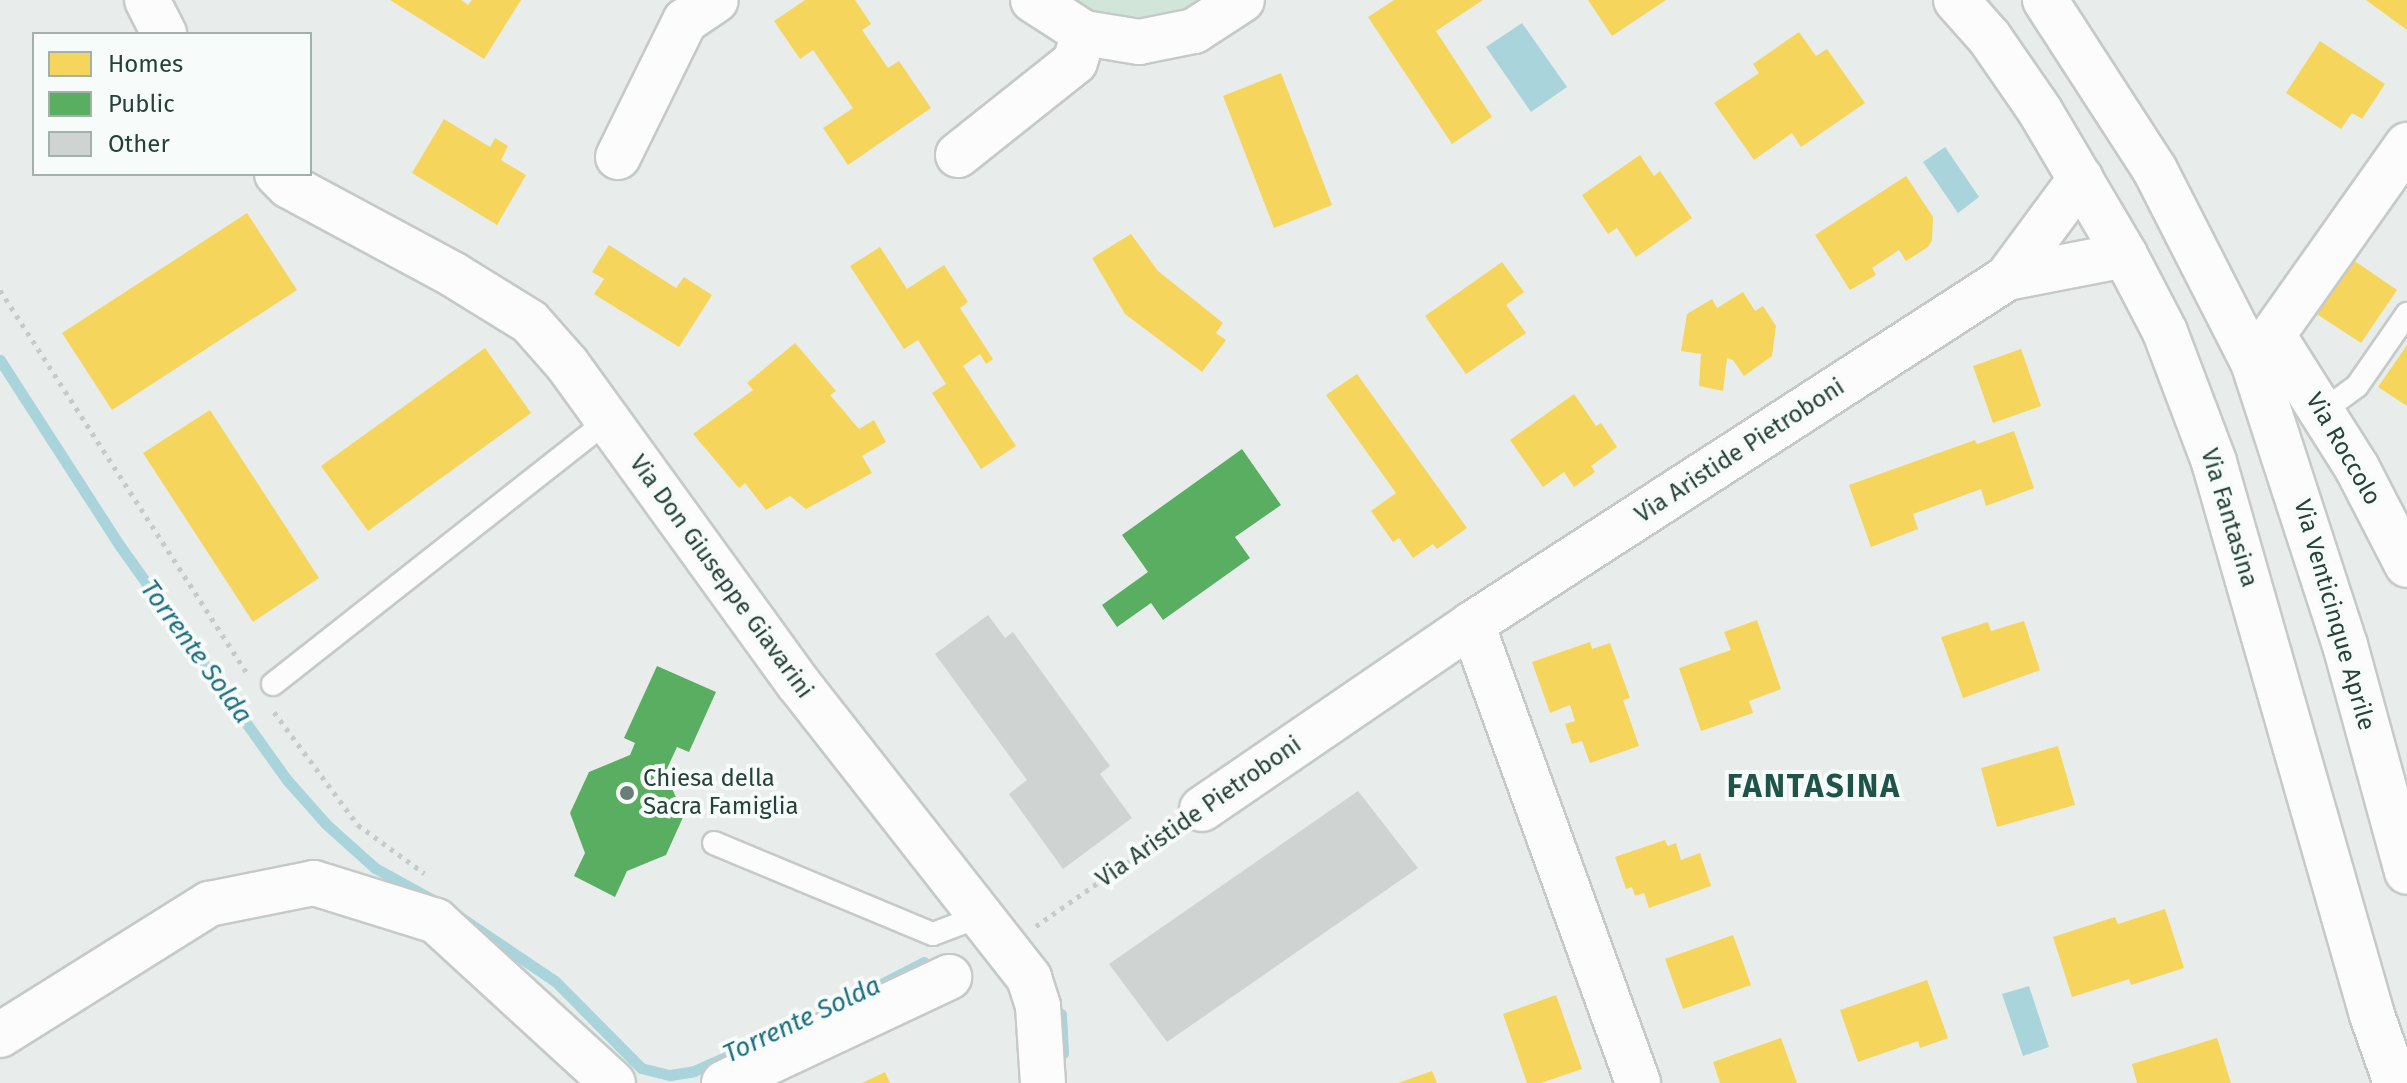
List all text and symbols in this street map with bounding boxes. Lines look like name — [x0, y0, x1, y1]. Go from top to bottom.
legend — [32, 32, 312, 176]
text: Homes — [108, 50, 183, 78]
text: Public — [108, 90, 175, 118]
text: Other — [108, 130, 170, 158]
street label: Via Aristide Pietroboni — [1630, 373, 1850, 529]
street label: Via Roccolo — [2299, 388, 2387, 510]
street label: Via Fantasina — [2194, 445, 2264, 591]
street label: Via Don Giuseppe Giavarini — [623, 450, 819, 704]
street label: Via Venticinque Aprile — [2287, 496, 2381, 734]
water label: Torrente Solda — [133, 574, 259, 730]
street label: Via Aristide Pietroboni — [1091, 730, 1307, 894]
place label: Chiesa della Sacra Famiglia — [643, 765, 799, 821]
district label: FANTASINA — [1727, 767, 1901, 805]
marker: Chiesa della Sacra Famiglia — [618, 784, 636, 802]
water label: Torrente Solda — [718, 970, 886, 1070]

